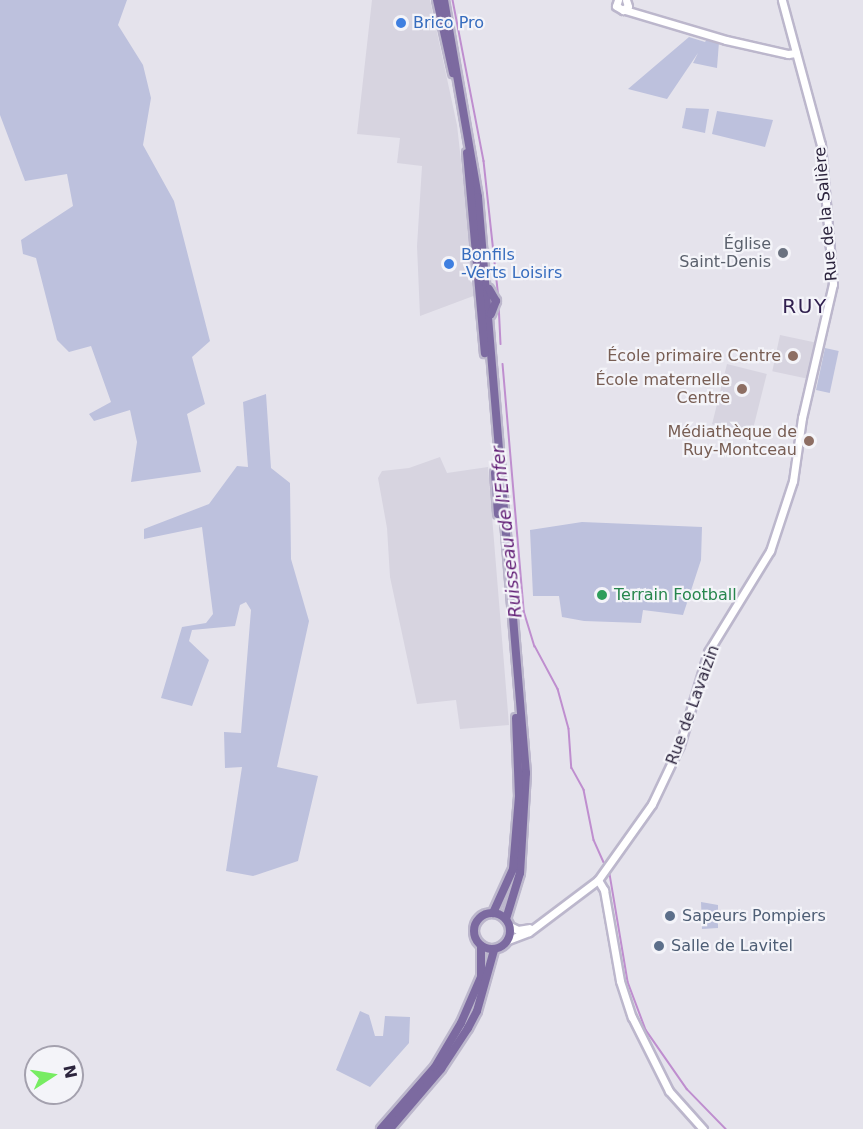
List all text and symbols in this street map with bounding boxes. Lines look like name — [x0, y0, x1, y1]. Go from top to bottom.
place label: Brico Pro — [413, 13, 484, 33]
marker: Brico Pro — [394, 16, 408, 30]
street label: Rue de la Salière — [811, 146, 841, 282]
place label: Église Saint-Denis — [679, 234, 771, 272]
place label: Bonfils -Verts Loisirs — [461, 245, 562, 283]
marker: Église Saint-Denis — [776, 246, 790, 260]
marker: Bonfils -Verts Loisirs — [442, 257, 456, 271]
district label: RUY — [782, 294, 828, 318]
place label: École primaire Centre — [607, 346, 781, 366]
marker: École primaire Centre — [786, 349, 800, 363]
place label: École maternelle Centre — [595, 370, 730, 408]
marker: École maternelle Centre — [735, 382, 749, 396]
place label: Médiathèque de Ruy-Montceau — [667, 422, 797, 460]
marker: Médiathèque de Ruy-Montceau — [802, 434, 816, 448]
water label: Ruisseau de l'Enfer — [487, 445, 527, 619]
place label: Terrain Football — [614, 585, 737, 605]
marker: Terrain Football — [595, 588, 609, 602]
street label: Rue de Lavaizin — [662, 643, 724, 767]
place label: Sapeurs Pompiers — [682, 906, 826, 926]
marker: Sapeurs Pompiers — [663, 909, 677, 923]
place label: Salle de Lavitel — [671, 936, 793, 956]
marker: Salle de Lavitel — [652, 939, 666, 953]
north arrow — [24, 1045, 84, 1105]
text: N — [59, 1063, 81, 1080]

